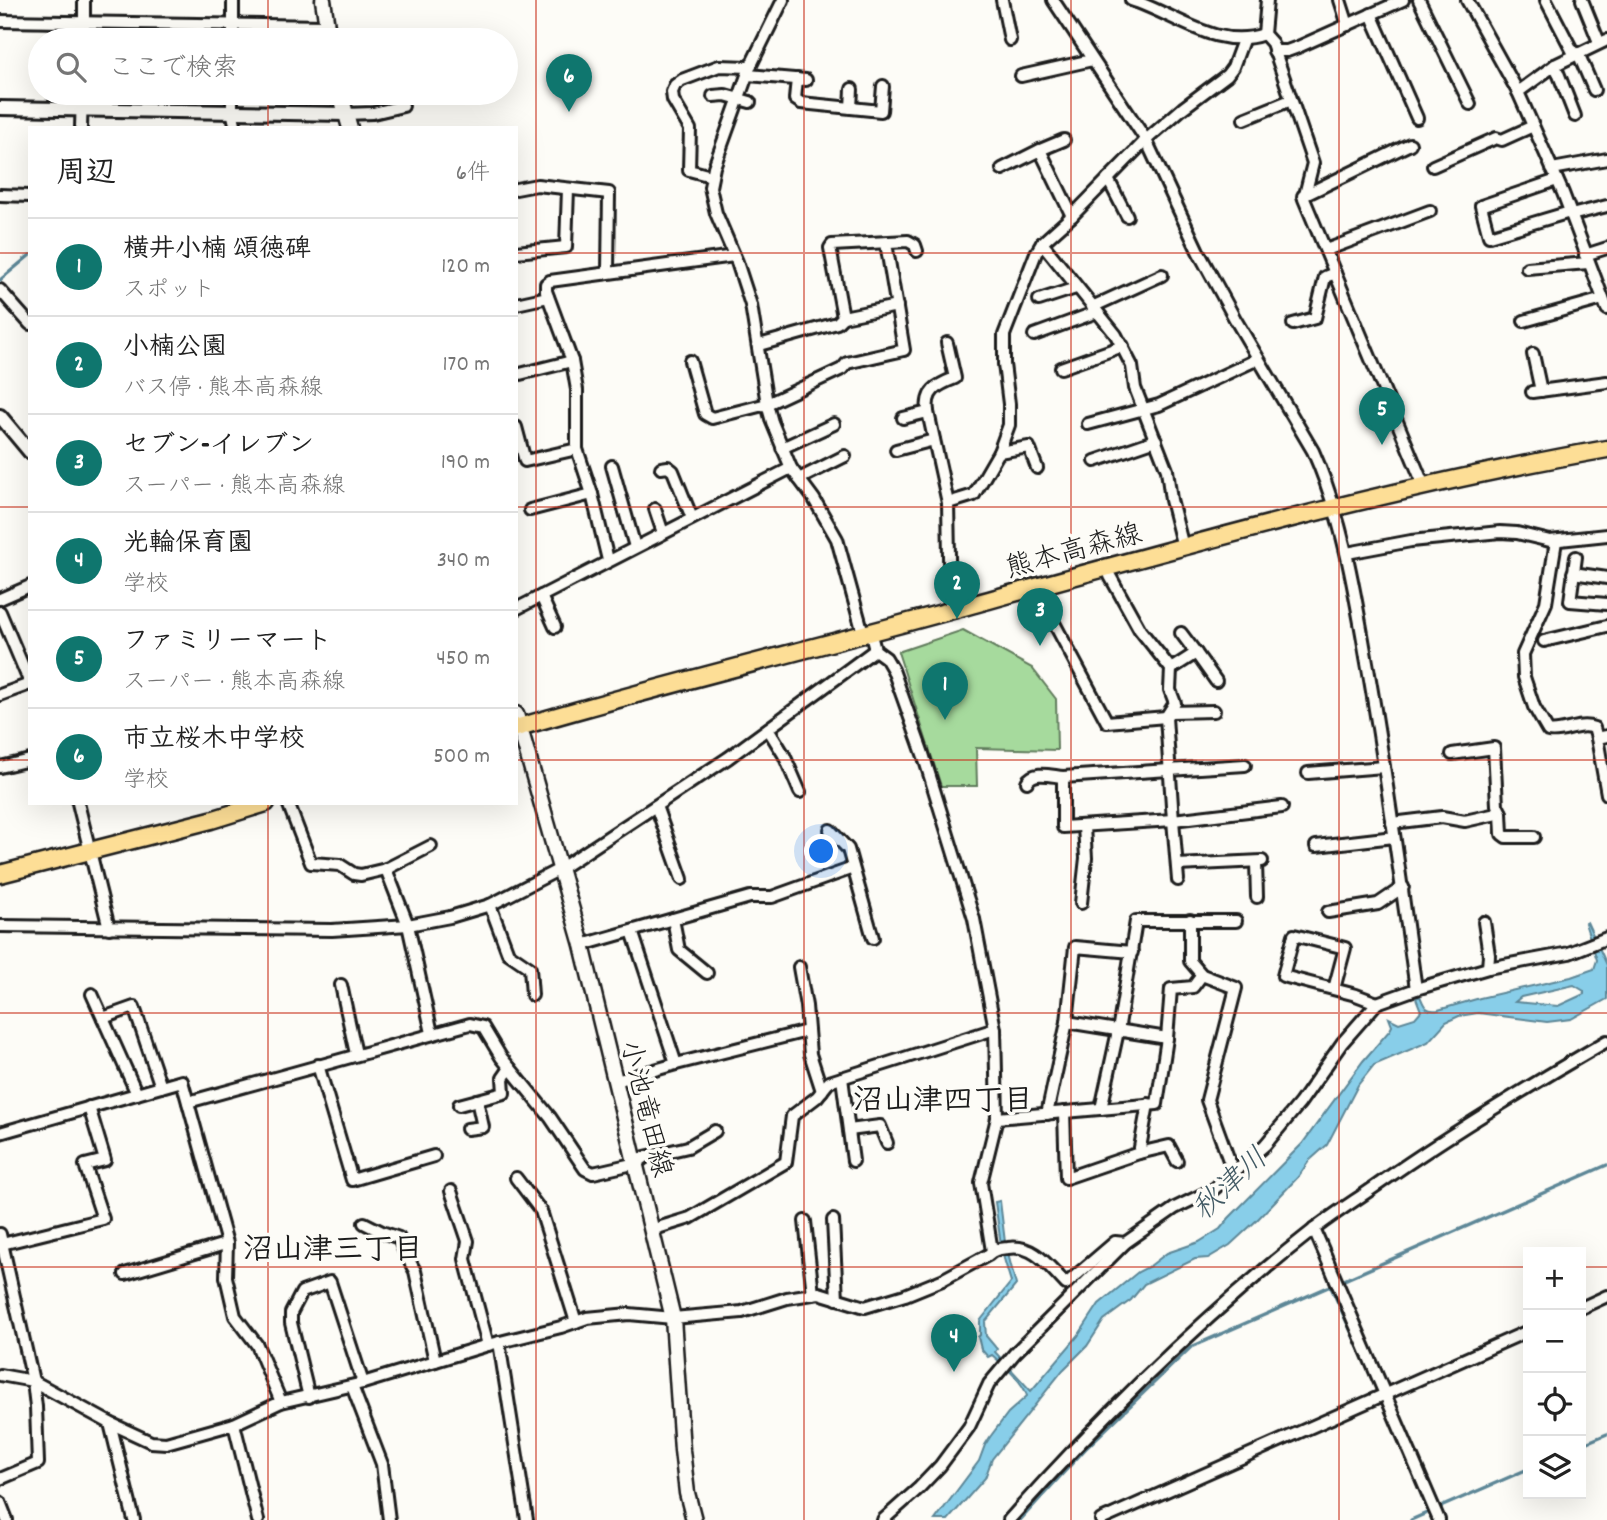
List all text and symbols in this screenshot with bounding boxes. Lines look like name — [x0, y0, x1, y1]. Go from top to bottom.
search box — [28, 28, 518, 105]
icon: search — [52, 48, 90, 86]
text: ここで検索 — [108, 51, 238, 88]
pin: 6 — [546, 54, 592, 112]
text: 周辺 — [56, 154, 116, 197]
text: 6件 — [456, 158, 490, 191]
text: 横井小楠 頌徳碑 — [123, 232, 311, 269]
text: 1 — [76, 251, 82, 284]
text: 120 m — [441, 251, 490, 284]
text: スポット — [123, 275, 215, 308]
text: 小楠公園 — [123, 330, 227, 367]
text: 2 — [74, 349, 84, 382]
text: 170 m — [443, 349, 490, 382]
text: バス停 · 熊本高森線 — [123, 373, 323, 406]
pin: 5 — [1359, 387, 1405, 445]
text: セブン-イレブン — [123, 428, 314, 465]
text: 3 — [74, 447, 84, 480]
text: 190 m — [441, 447, 490, 480]
text: スーパー · 熊本高森線 — [123, 471, 345, 504]
street label: 熊本高森線 — [1001, 516, 1147, 591]
text: 光輪保育園 — [123, 526, 253, 563]
text: 4 — [74, 545, 84, 578]
text: 340 m — [437, 545, 490, 578]
pin: 2 — [934, 561, 980, 619]
text: 学校 — [123, 569, 169, 602]
pin: 3 — [1017, 588, 1063, 646]
text: ファミリーマート — [123, 624, 332, 661]
text: 5 — [74, 643, 84, 676]
text: 450 m — [436, 643, 490, 676]
pin: 1 — [922, 662, 968, 720]
text: スーパー · 熊本高森線 — [123, 667, 345, 700]
text: 市立桜木中学校 — [123, 722, 305, 759]
text: 6 — [73, 741, 85, 774]
text: 500 m — [433, 741, 490, 774]
text: 学校 — [123, 765, 169, 798]
your location — [804, 834, 838, 868]
street label: 小池竜田線 — [607, 1036, 679, 1182]
district label: 沼山津四丁目 — [853, 1082, 1033, 1125]
water label: 秋津川 — [1184, 1140, 1280, 1233]
district label: 沼山津三丁目 — [243, 1231, 423, 1274]
map controls — [1523, 1247, 1586, 1499]
button: + — [1523, 1247, 1586, 1310]
button: − — [1523, 1310, 1586, 1373]
pin: 4 — [931, 1314, 977, 1372]
button: locate — [1523, 1373, 1586, 1436]
button: layers — [1523, 1436, 1586, 1499]

